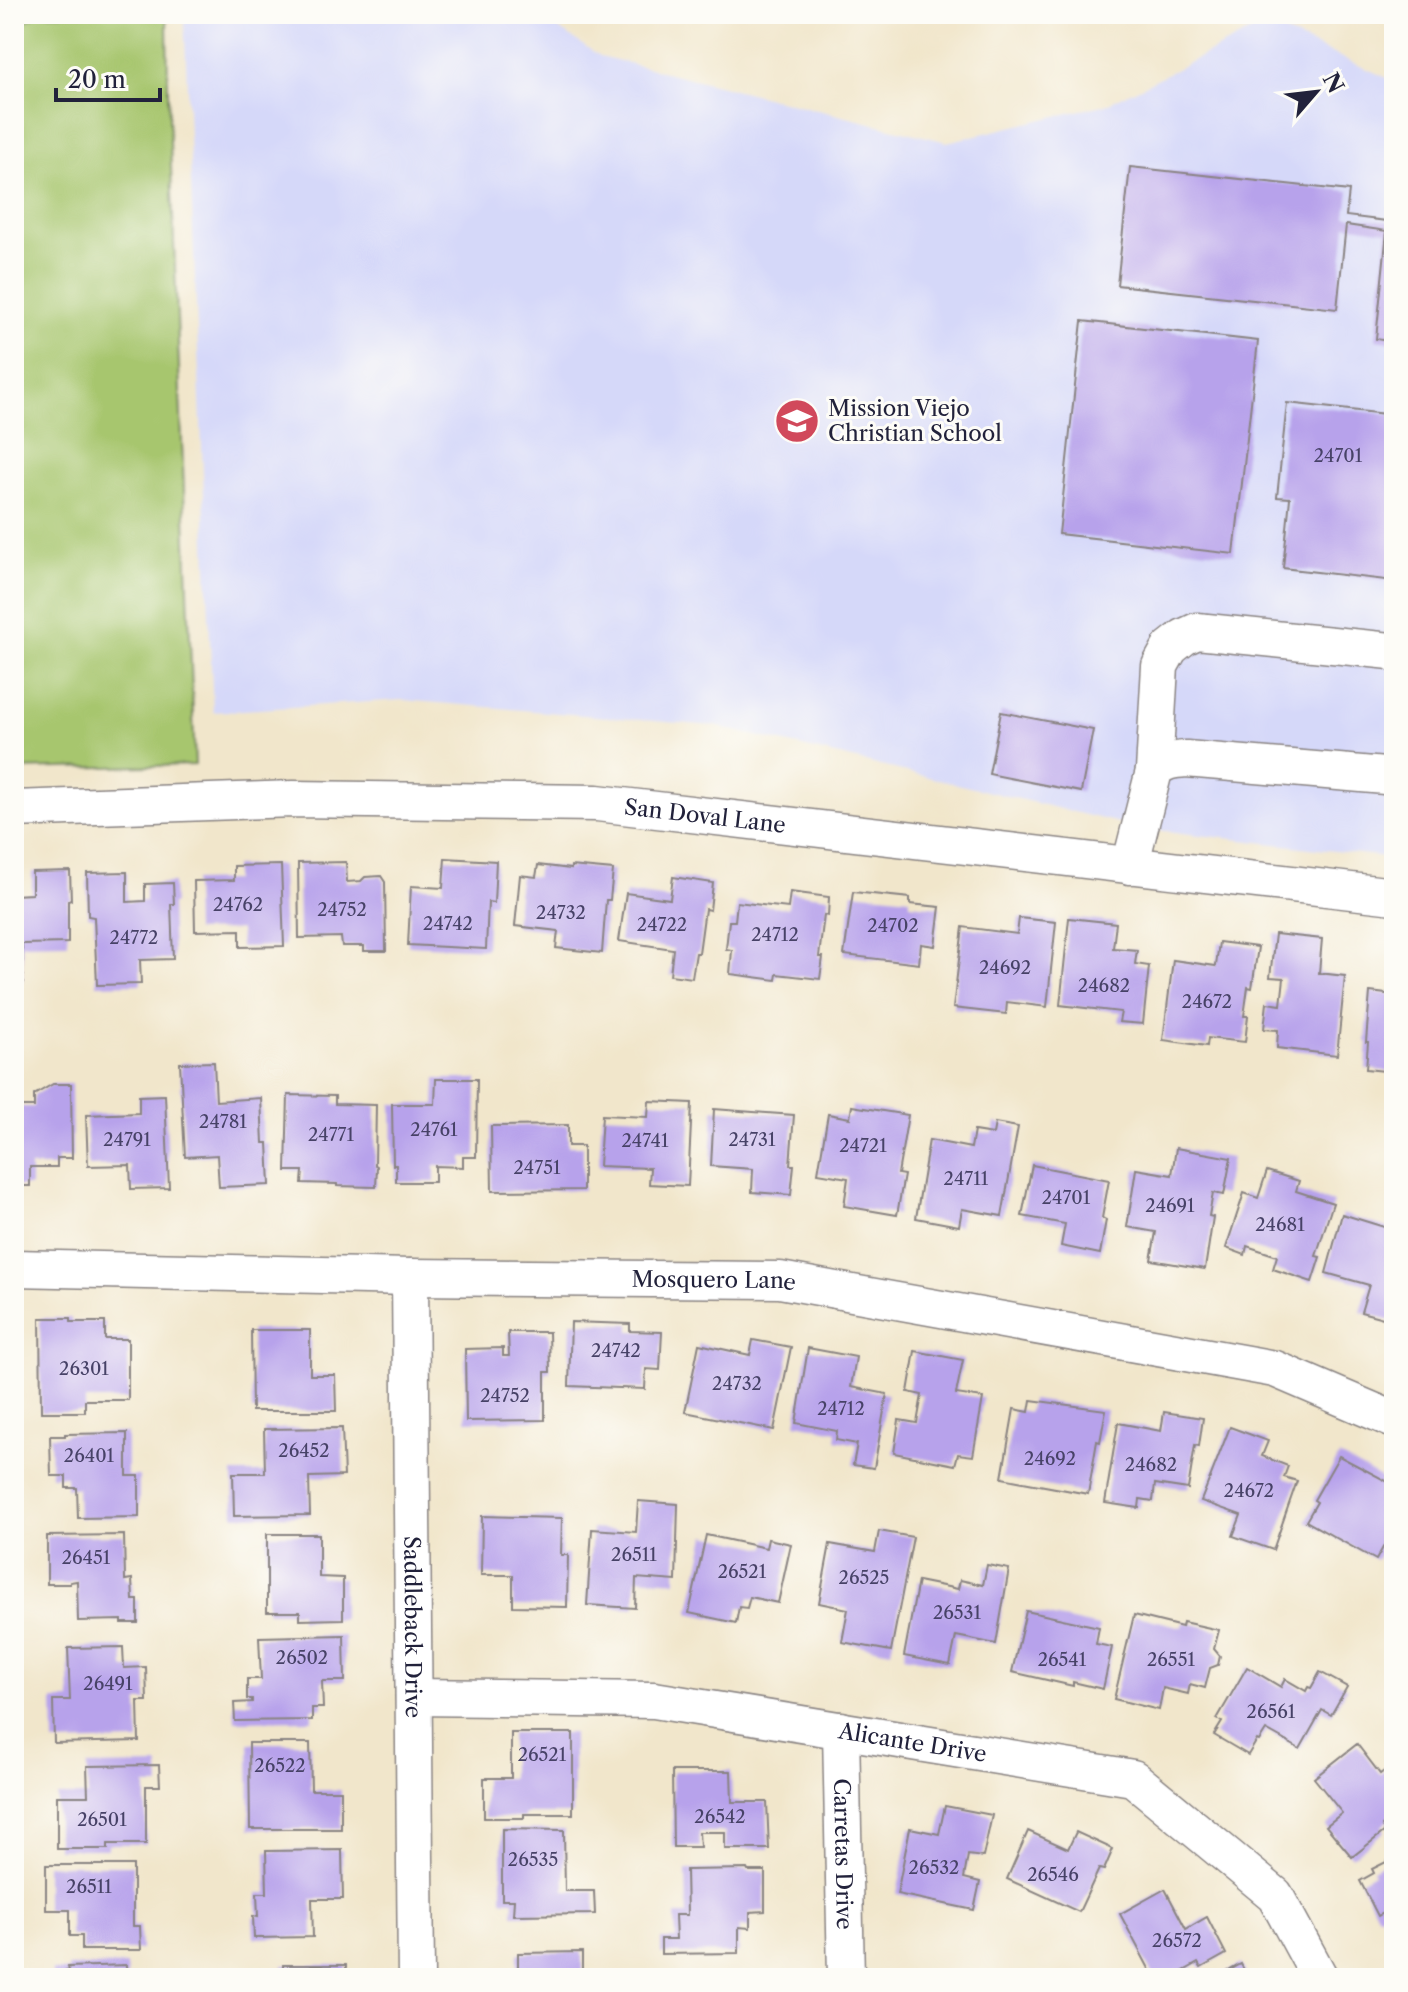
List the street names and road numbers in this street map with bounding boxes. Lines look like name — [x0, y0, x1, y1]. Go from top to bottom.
street label: San Doval Lane — [623, 793, 787, 838]
street label: Mosquero Lane — [632, 1265, 798, 1296]
street label: Saddleback Drive — [399, 1536, 427, 1718]
street label: Alicante Drive — [836, 1717, 989, 1767]
street label: Carretas Drive — [828, 1778, 859, 1930]

